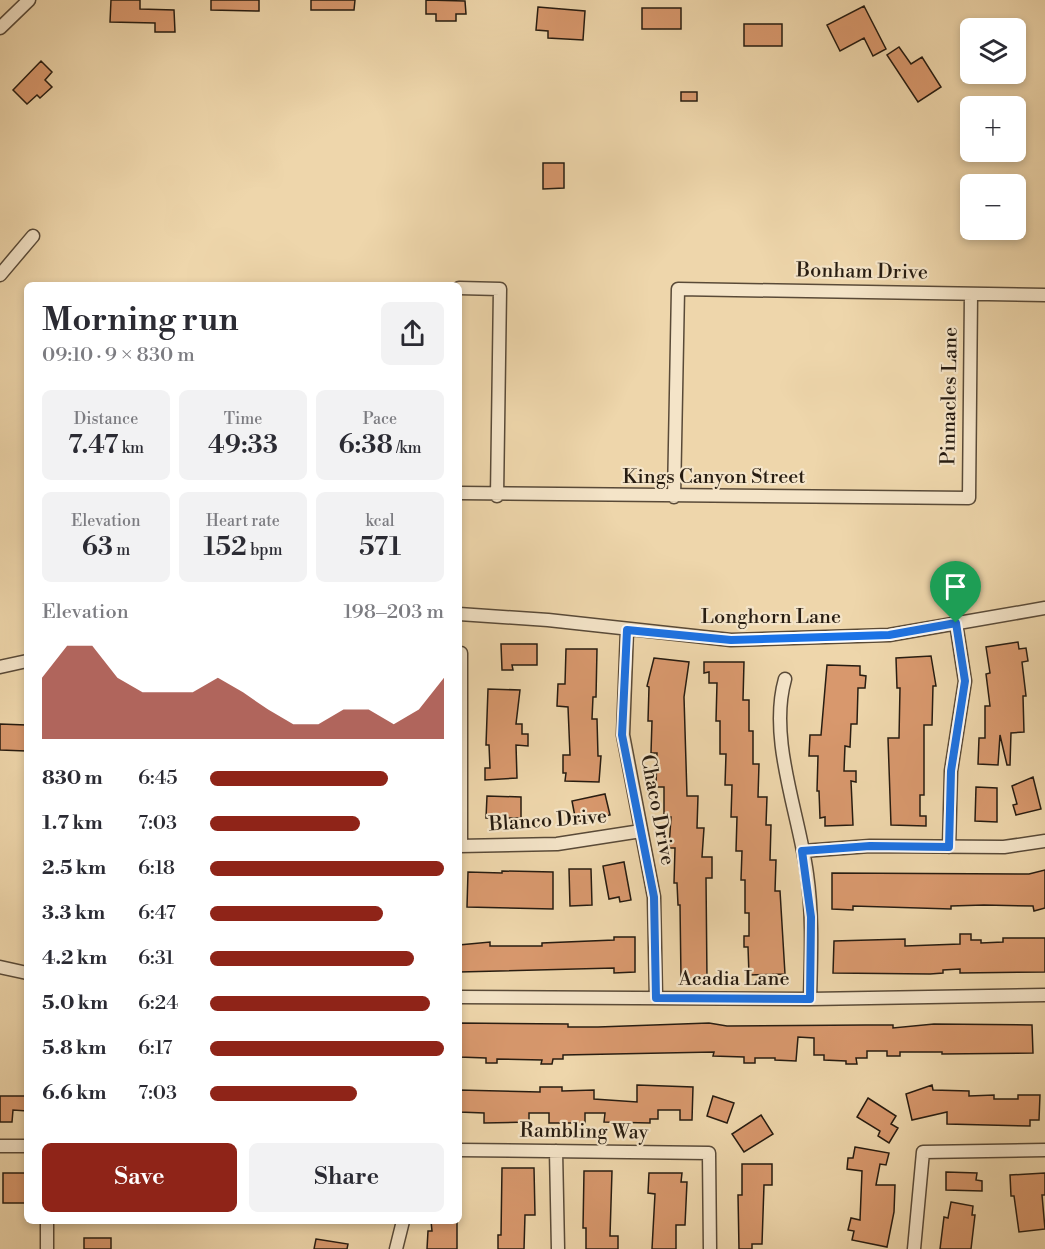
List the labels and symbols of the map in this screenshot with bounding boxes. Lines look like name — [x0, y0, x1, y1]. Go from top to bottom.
street label: Bonham Drive — [795, 258, 928, 286]
street label: Pinnacles Lane — [936, 327, 964, 465]
street label: Kings Canyon Street — [623, 465, 805, 490]
pin — [930, 561, 981, 623]
street label: Longhorn Lane — [701, 605, 841, 630]
street label: Chaco Drive — [634, 753, 680, 867]
street label: Blanco Drive — [487, 804, 608, 838]
street label: Acadia Lane — [678, 967, 789, 992]
street label: Rambling Way — [519, 1118, 649, 1146]

